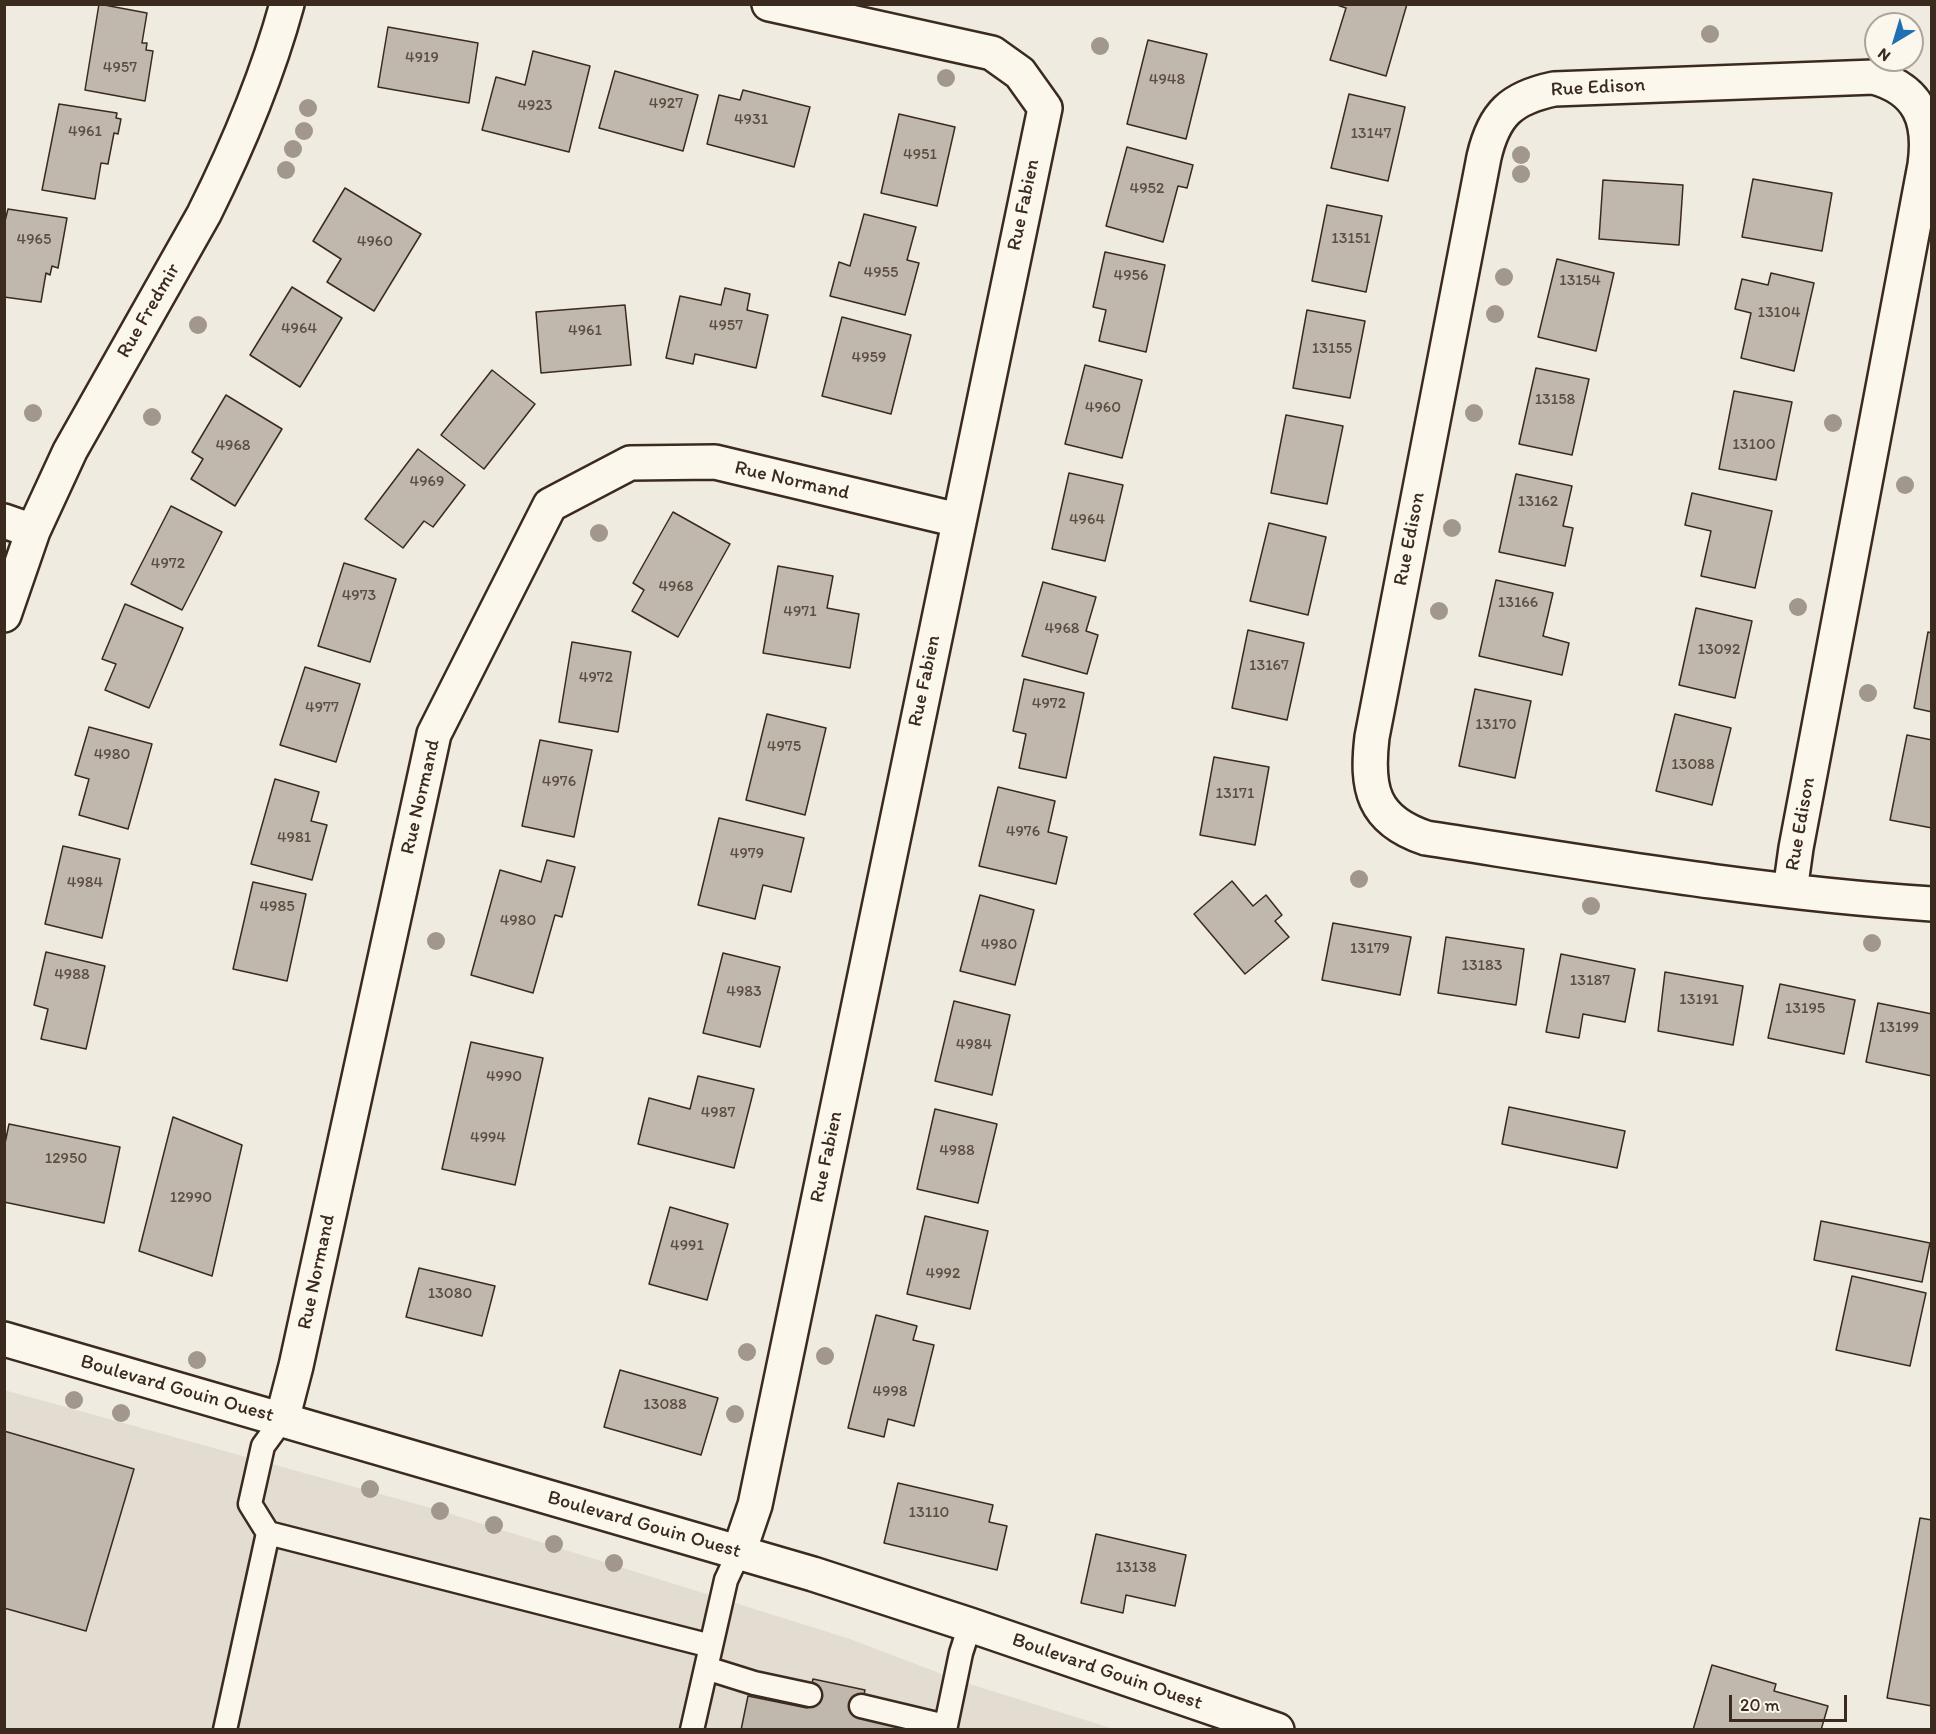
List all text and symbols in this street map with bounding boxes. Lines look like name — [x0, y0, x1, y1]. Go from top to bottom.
north arrow — [1864, 12, 1924, 72]
text: N — [1874, 44, 1894, 66]
house number: 4919 — [405, 48, 439, 68]
house number: 4957 — [103, 58, 137, 78]
house number: 4948 — [1149, 70, 1185, 90]
street label: Rue Edison — [1550, 74, 1646, 102]
house number: 4927 — [649, 94, 683, 114]
house number: 4923 — [517, 96, 553, 116]
house number: 4931 — [734, 110, 768, 130]
house number: 4961 — [68, 122, 102, 142]
house number: 13147 — [1350, 124, 1392, 144]
house number: 4951 — [903, 145, 937, 165]
street label: Rue Fabien — [1003, 157, 1045, 253]
house number: 4952 — [1130, 179, 1164, 199]
house number: 13151 — [1331, 229, 1371, 249]
house number: 4965 — [17, 230, 51, 250]
house number: 4960 — [357, 232, 393, 252]
street label: Rue Fredmir — [112, 259, 186, 363]
house number: 4955 — [864, 263, 898, 283]
house number: 4956 — [1114, 266, 1148, 286]
house number: 13154 — [1559, 271, 1601, 291]
house number: 13104 — [1757, 303, 1801, 323]
house number: 4957 — [709, 316, 743, 336]
house number: 4964 — [281, 319, 317, 339]
house number: 4961 — [568, 321, 602, 341]
house number: 13155 — [1312, 339, 1352, 359]
house number: 4959 — [852, 348, 886, 368]
house number: 13158 — [1535, 390, 1575, 410]
house number: 4960 — [1085, 398, 1121, 418]
house number: 13100 — [1732, 435, 1776, 455]
house number: 4968 — [215, 436, 251, 456]
street label: Rue Normand — [732, 456, 852, 506]
house number: 4969 — [410, 472, 444, 492]
street label: Rue Edison — [1389, 490, 1431, 588]
house number: 13162 — [1518, 492, 1558, 512]
house number: 4964 — [1069, 510, 1105, 530]
house number: 4972 — [151, 554, 185, 574]
house number: 4968 — [658, 577, 694, 597]
house number: 4973 — [342, 586, 376, 606]
house number: 13166 — [1498, 593, 1538, 613]
house number: 4971 — [783, 602, 817, 622]
house number: 4968 — [1044, 619, 1080, 639]
street label: Rue Fabien — [904, 633, 946, 729]
house number: 13092 — [1698, 640, 1740, 660]
house number: 13167 — [1249, 656, 1289, 676]
house number: 4972 — [579, 668, 613, 688]
house number: 4972 — [1032, 694, 1066, 714]
house number: 4977 — [305, 698, 339, 718]
house number: 13170 — [1475, 715, 1517, 735]
street label: Rue Normand — [396, 737, 446, 857]
house number: 4975 — [767, 737, 801, 757]
house number: 4980 — [94, 745, 130, 765]
house number: 13088 — [1671, 755, 1715, 775]
house number: 4976 — [542, 772, 576, 792]
street label: Rue Edison — [1781, 775, 1821, 873]
house number: 13171 — [1216, 784, 1254, 804]
house number: 4976 — [1006, 822, 1040, 842]
house number: 4981 — [277, 828, 311, 848]
house number: 4979 — [730, 844, 764, 864]
house number: 4984 — [67, 873, 103, 893]
house number: 4985 — [259, 897, 295, 917]
house number: 4980 — [500, 911, 536, 931]
house number: 4980 — [981, 935, 1017, 955]
house number: 13179 — [1350, 939, 1390, 959]
house number: 13183 — [1461, 956, 1503, 976]
house number: 4988 — [54, 965, 90, 985]
house number: 13187 — [1570, 971, 1610, 991]
house number: 4983 — [726, 982, 762, 1002]
house number: 13191 — [1679, 990, 1719, 1010]
house number: 13195 — [1785, 999, 1825, 1019]
house number: 13199 — [1879, 1018, 1919, 1038]
house number: 4984 — [956, 1035, 992, 1055]
house number: 4990 — [486, 1067, 522, 1087]
house number: 4987 — [701, 1103, 735, 1123]
street label: Rue Fabien — [806, 1109, 848, 1205]
house number: 4994 — [470, 1128, 506, 1148]
house number: 4988 — [939, 1141, 975, 1161]
house number: 12950 — [45, 1149, 87, 1169]
house number: 12990 — [170, 1188, 212, 1208]
street label: Rue Normand — [293, 1212, 341, 1332]
house number: 4991 — [670, 1236, 704, 1256]
house number: 4992 — [926, 1264, 960, 1284]
house number: 13080 — [428, 1284, 472, 1304]
street label: Boulevard Gouin Ouest — [78, 1350, 276, 1428]
house number: 4998 — [872, 1382, 908, 1402]
house number: 13088 — [643, 1395, 687, 1415]
street label: Boulevard Gouin Ouest — [545, 1486, 743, 1564]
house number: 13110 — [909, 1503, 949, 1523]
house number: 13138 — [1115, 1558, 1157, 1578]
street label: Boulevard Gouin Ouest — [1009, 1628, 1205, 1716]
scale bar — [1732, 1683, 1850, 1721]
text: 20 m — [1740, 1694, 1780, 1716]

